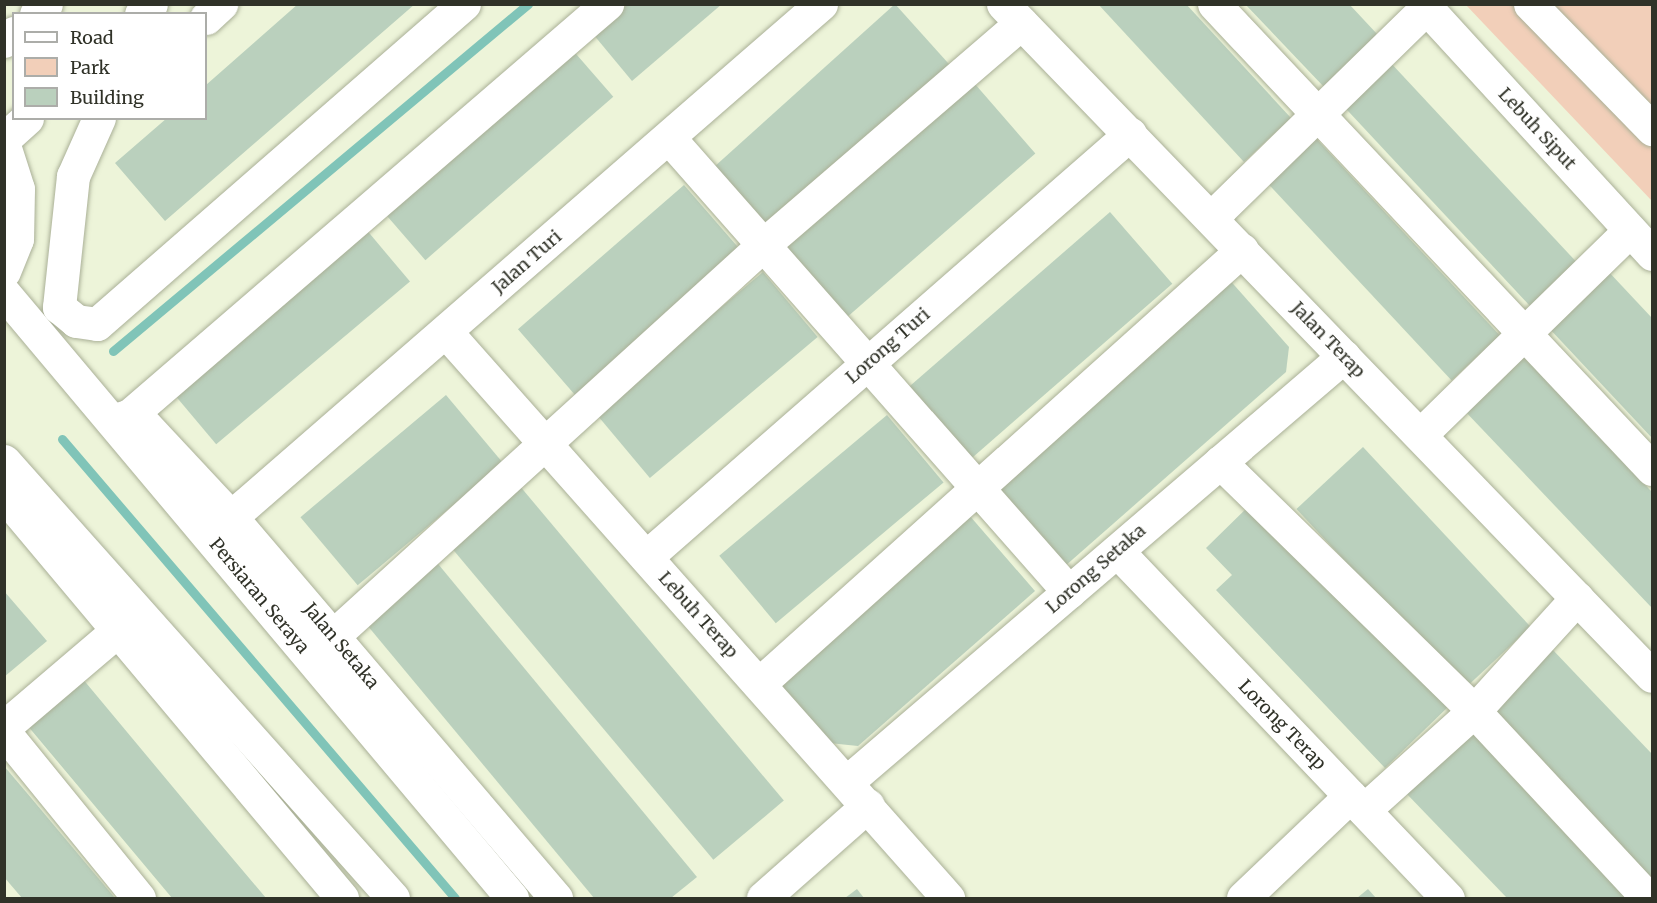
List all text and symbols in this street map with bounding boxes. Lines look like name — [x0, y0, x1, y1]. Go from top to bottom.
legend — [12, 12, 207, 120]
text: Road — [70, 26, 114, 49]
text: Park — [70, 56, 110, 79]
street label: Lebuh Siput — [1494, 84, 1580, 174]
text: Building — [70, 86, 144, 109]
street label: Jalan Turi — [488, 226, 566, 298]
street label: Jalan Terap — [1287, 298, 1369, 382]
street label: Lorong Turi — [842, 304, 934, 388]
street label: Lorong Setaka — [1042, 520, 1150, 618]
street label: Persiaran Seraya — [204, 534, 314, 658]
street label: Lebuh Terap — [654, 567, 742, 663]
street label: Jalan Setaka — [299, 599, 383, 693]
street label: Lorong Terap — [1234, 676, 1330, 774]

